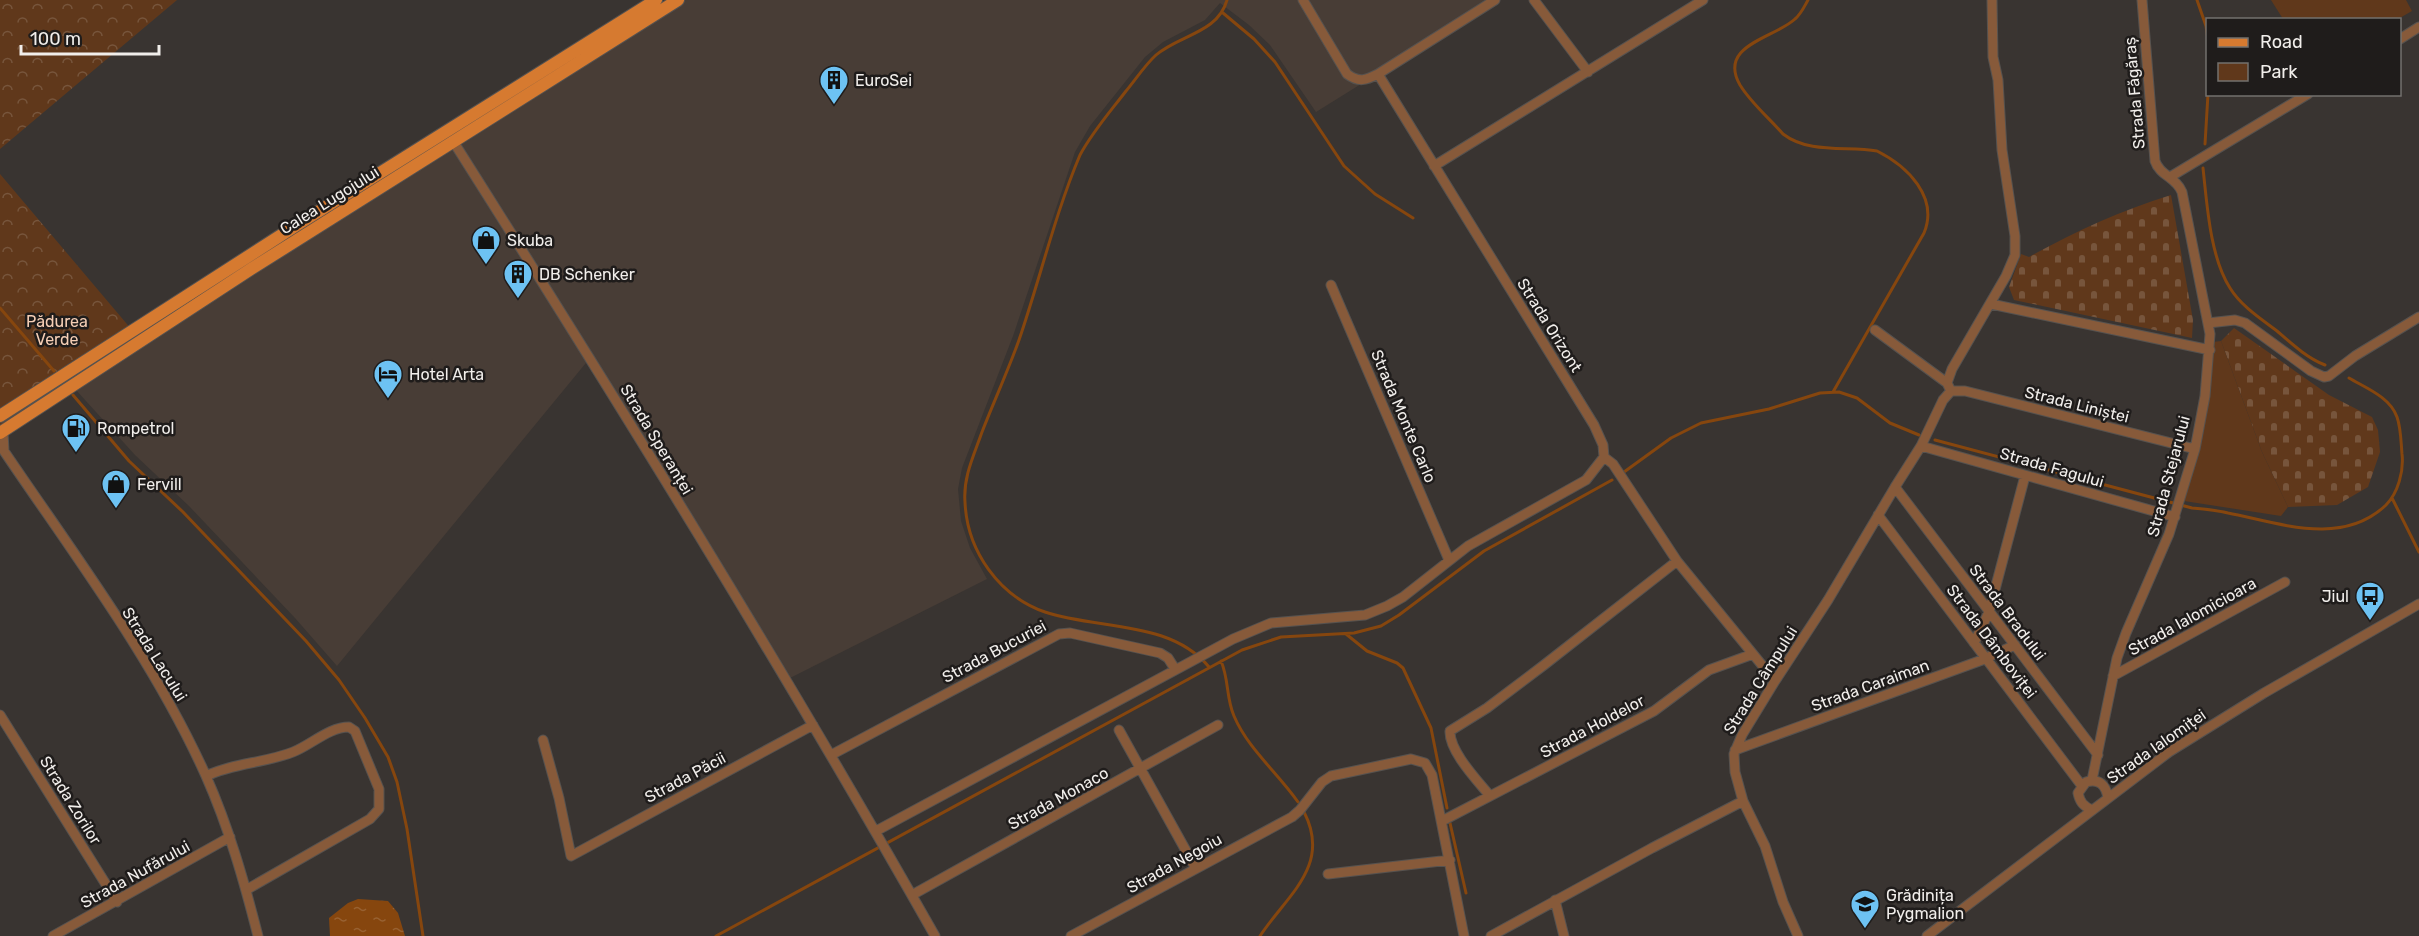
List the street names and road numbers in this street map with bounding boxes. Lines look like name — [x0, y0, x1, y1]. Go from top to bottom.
street label: Strada Făgăraș — [2120, 36, 2149, 150]
street label: Calea Lugojului — [276, 162, 382, 238]
street label: Strada Orizont — [1513, 275, 1586, 376]
street label: Strada Monte Carlo — [1367, 347, 1440, 486]
street label: Strada Speranței — [616, 381, 697, 498]
street label: Strada Liniștei — [2023, 382, 2131, 427]
street label: Strada Stejarului — [2143, 414, 2194, 539]
street label: Strada Fagului — [1998, 444, 2106, 491]
street label: Strada Bradului — [1965, 561, 2050, 664]
street label: Strada Ialomicioara — [2125, 573, 2259, 659]
street label: Strada Dâmboviței — [1943, 581, 2041, 702]
street label: Strada Lacului — [118, 604, 191, 705]
street label: Strada Bucuriei — [939, 616, 1049, 687]
street label: Strada Câmpului — [1720, 623, 1801, 738]
street label: Strada Caraiman — [1809, 655, 1932, 716]
street label: Strada Holdelor — [1537, 691, 1648, 762]
street label: Strada Ialomiței — [2103, 705, 2210, 788]
street label: Strada Păcii — [642, 748, 729, 807]
street label: Strada Zorilor — [36, 752, 105, 848]
street label: Strada Monaco — [1005, 763, 1112, 834]
street label: Strada Negoiu — [1123, 830, 1225, 897]
street label: Strada Nufărului — [77, 837, 193, 912]

